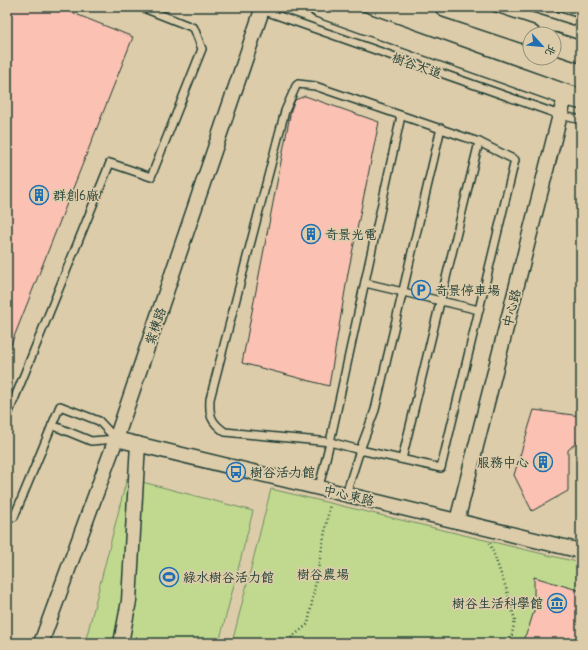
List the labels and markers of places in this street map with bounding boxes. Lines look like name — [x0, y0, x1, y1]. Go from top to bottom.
building icon: 群創6廠 — [28, 184, 50, 206]
place label: 群創6廠 — [53, 188, 99, 203]
building icon: 奇景光電 — [300, 223, 322, 245]
place label: 奇景光電 — [325, 227, 377, 242]
parking icon: 奇景停車場 — [410, 279, 432, 301]
place label: 奇景停車場 — [435, 283, 500, 298]
building icon: 服務中心 — [532, 451, 554, 473]
place label: 服務中心 — [477, 455, 529, 470]
bus stop icon: 樹谷活力館 — [225, 461, 247, 483]
place label: 樹谷活力館 — [250, 465, 315, 480]
sports icon: 綠水樹谷活力館 — [158, 566, 180, 588]
place label: 綠水樹谷活力館 — [183, 570, 274, 585]
museum icon: 樹谷生活科學館 — [546, 592, 568, 614]
place label: 樹谷生活科學館 — [452, 596, 543, 611]

